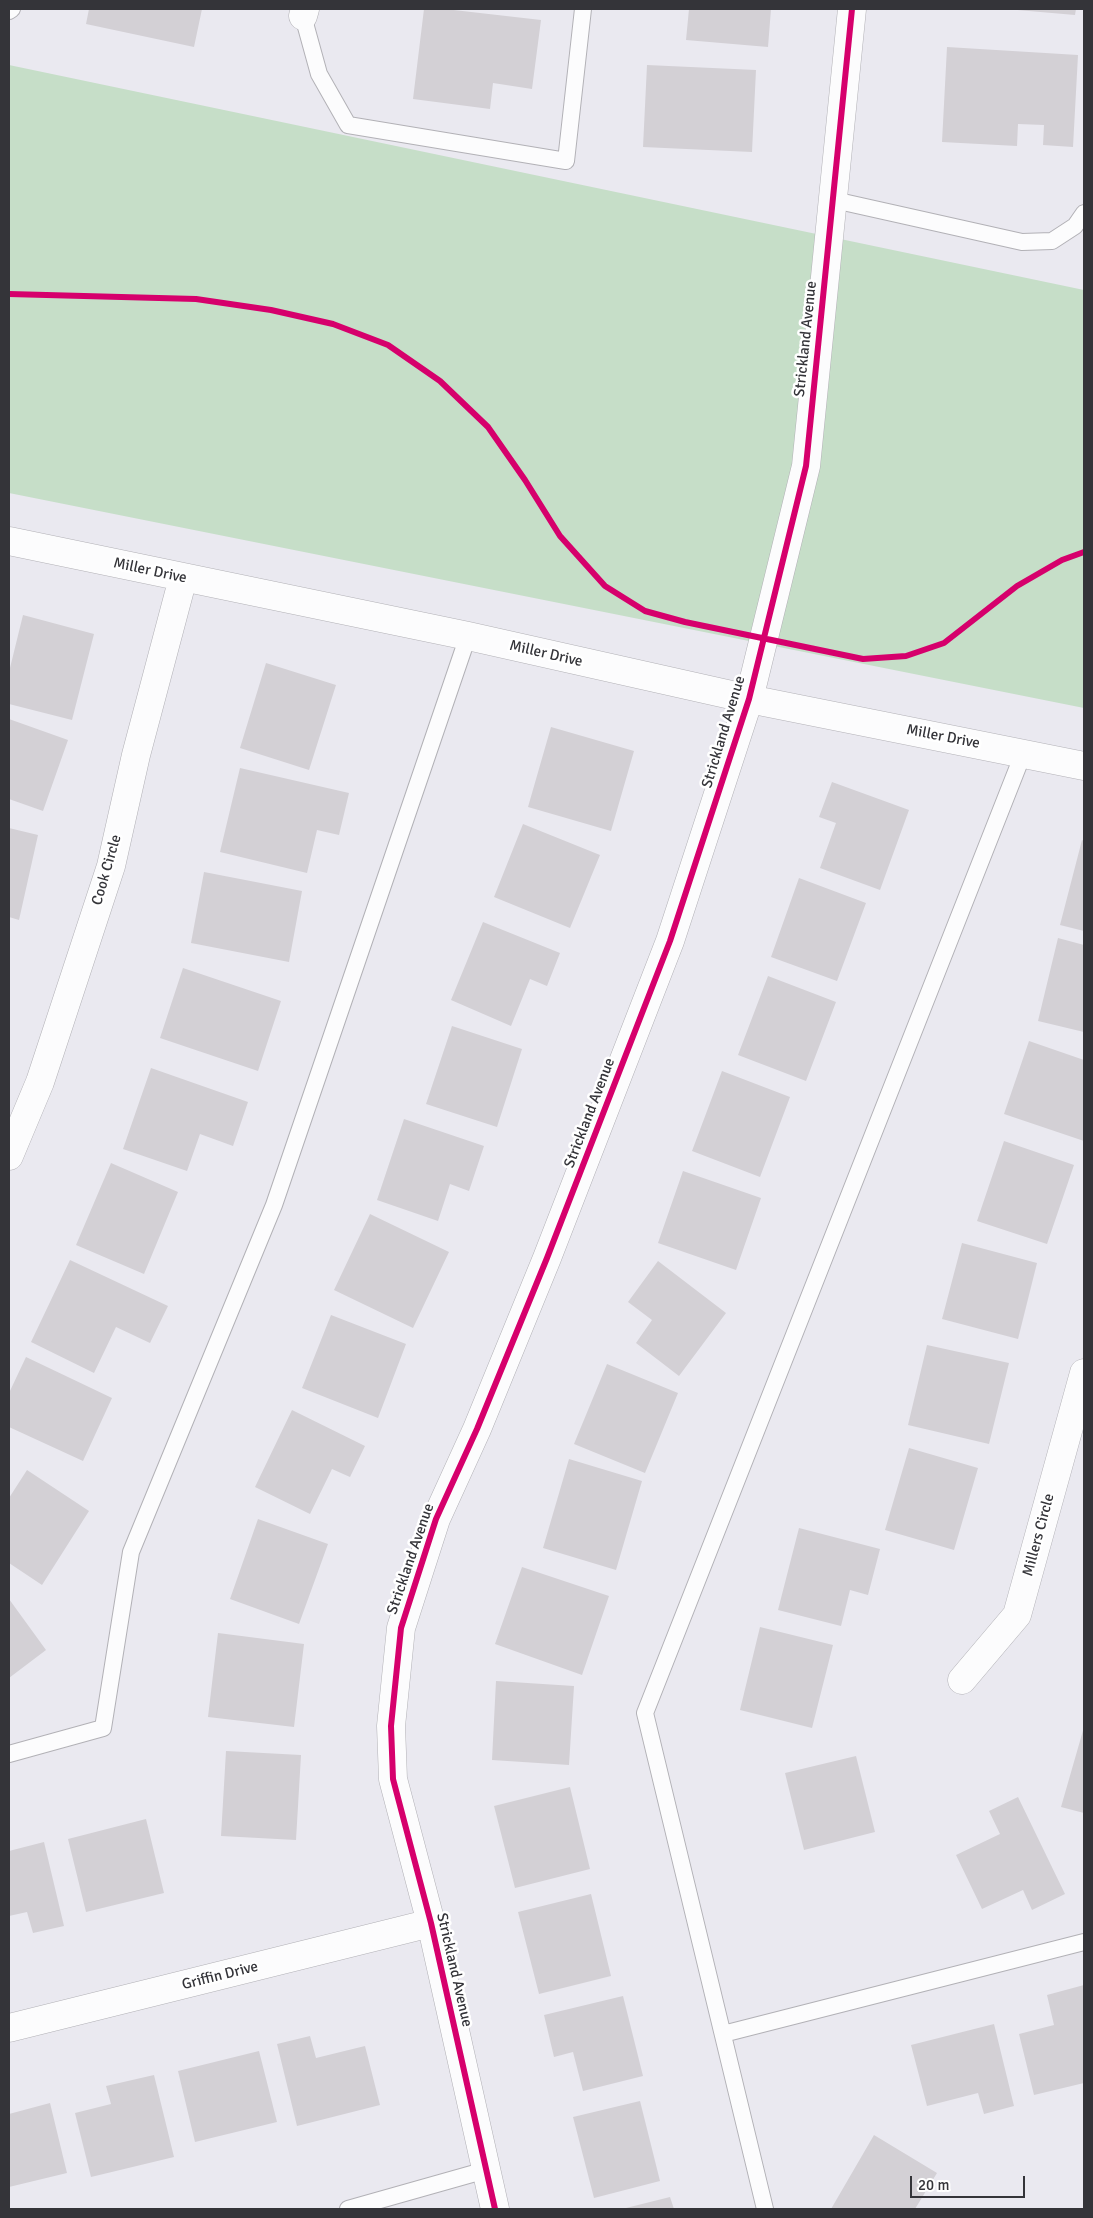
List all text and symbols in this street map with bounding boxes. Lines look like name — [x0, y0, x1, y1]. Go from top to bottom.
street label: Strickland Avenue — [791, 280, 821, 398]
street label: Miller Drive — [112, 554, 188, 588]
street label: Miller Drive — [508, 637, 584, 671]
street label: Strickland Avenue — [698, 674, 750, 790]
street label: Miller Drive — [905, 721, 981, 753]
street label: Cook Circle — [88, 833, 126, 907]
street label: Strickland Avenue — [561, 1056, 619, 1170]
street label: Millers Circle — [1019, 1492, 1059, 1578]
street label: Strickland Avenue — [384, 1501, 438, 1617]
street label: Strickland Avenue — [432, 1911, 476, 2029]
street label: Griffin Drive — [180, 1958, 260, 1994]
scale bar — [913, 2166, 1028, 2198]
text: 20 m — [918, 2176, 949, 2194]

